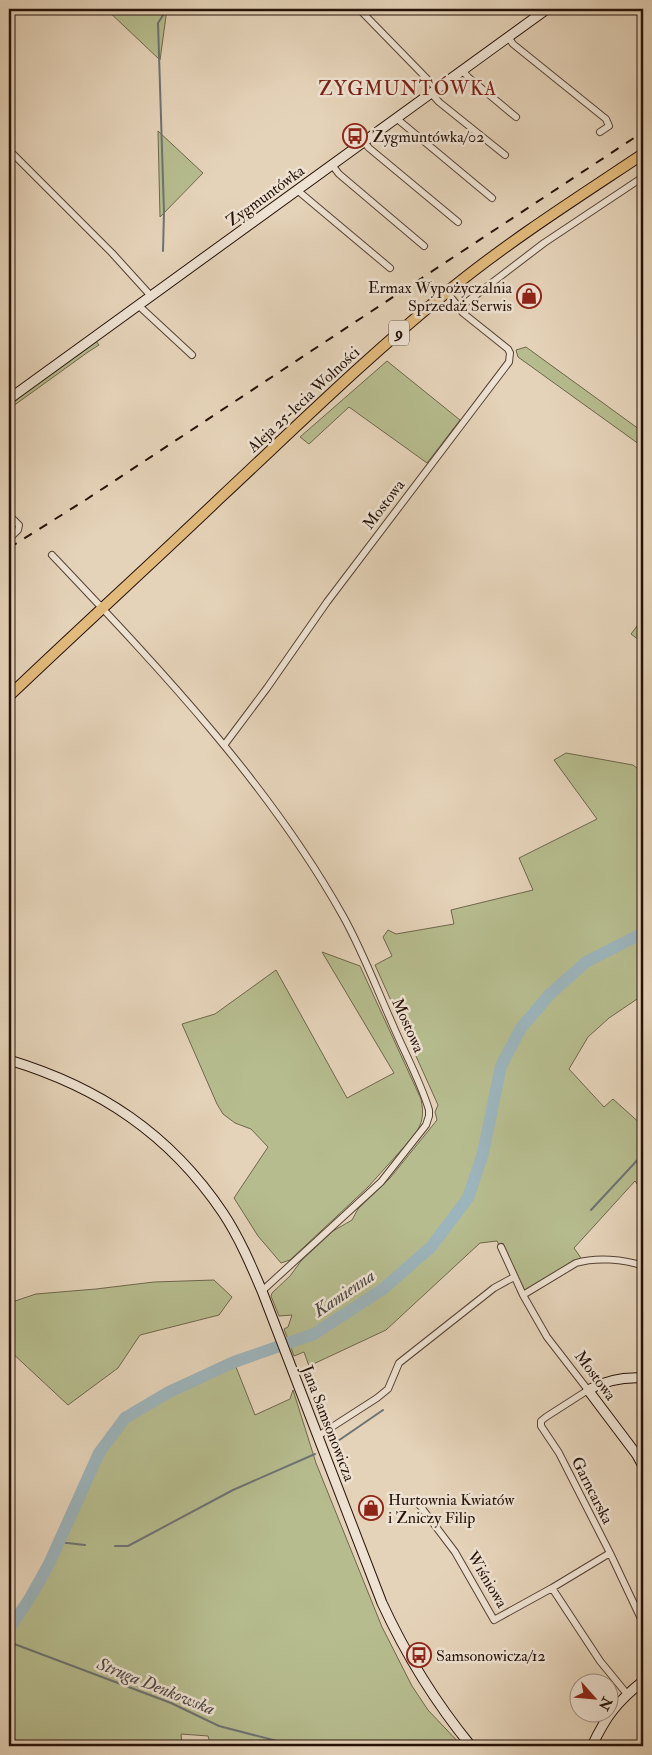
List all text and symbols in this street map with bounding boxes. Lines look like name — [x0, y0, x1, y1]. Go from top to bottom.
district label: ZYGMUNTÓWKA — [319, 75, 497, 101]
bus stop icon: Zygmuntówka/02 — [342, 123, 368, 149]
place label: Zygmuntówka/02 — [372, 127, 484, 147]
street label: Zygmuntówka — [223, 160, 309, 231]
place label: Ermax Wypożyczalnia Sprzedaż Serwis — [368, 278, 512, 317]
shop icon: Ermax Wypożyczalnia Sprzedaż Serwis — [516, 283, 542, 309]
road number: 9 — [389, 320, 409, 346]
street label: Aleja 25-lecia Wolności — [243, 342, 364, 458]
street label: Mostowa — [359, 475, 409, 534]
street label: Mostowa — [387, 995, 429, 1056]
water label: Kamienna — [308, 1264, 380, 1323]
street label: Mostowa — [570, 1347, 621, 1405]
street label: Jana Samsonowicza — [295, 1362, 360, 1485]
street label: Garncarska — [567, 1453, 618, 1528]
place label: Hurtownia Kwiatów i Zniczy Filip — [388, 1490, 515, 1529]
shop icon: Hurtownia Kwiatów i Zniczy Filip — [358, 1495, 384, 1521]
street label: Wiśniowa — [462, 1547, 512, 1612]
bus stop icon: Samsonowicza/12 — [406, 1642, 432, 1668]
place label: Samsonowicza/12 — [436, 1646, 546, 1666]
water label: Struga Denkowska — [93, 1652, 218, 1721]
north arrow — [570, 1672, 620, 1722]
text: N — [595, 1693, 616, 1714]

